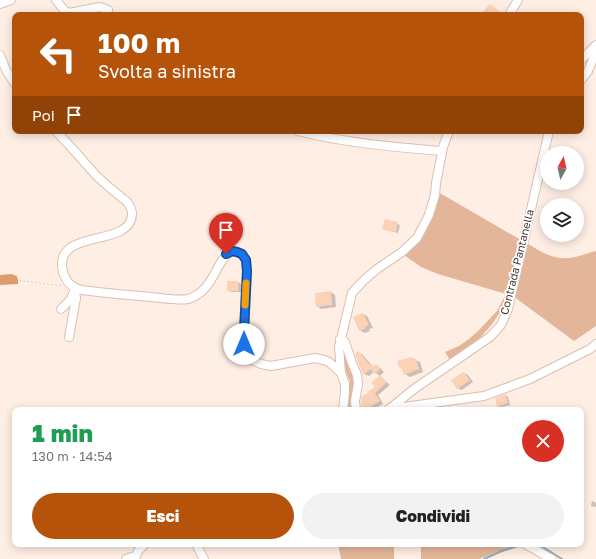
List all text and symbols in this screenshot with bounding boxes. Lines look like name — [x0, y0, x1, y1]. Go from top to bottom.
text: 100 m — [98, 26, 180, 59]
icon: left — [32, 28, 84, 80]
text: Svolta a sinistra — [98, 60, 236, 82]
icon: arrive — [63, 104, 85, 126]
text: Poi — [32, 106, 55, 124]
north arrow — [540, 146, 584, 190]
map controls — [540, 146, 584, 242]
button: layers — [540, 198, 584, 242]
street label: Contrada Pantanella — [497, 208, 536, 316]
pin — [209, 213, 243, 254]
icon: arrive — [215, 219, 237, 241]
position arrow — [223, 323, 265, 365]
text: 1 min — [32, 418, 93, 447]
button: close — [522, 420, 564, 462]
text: 130 m · 14:54 — [32, 448, 113, 464]
button: Esci — [32, 493, 294, 539]
button: Condividi — [302, 493, 564, 539]

